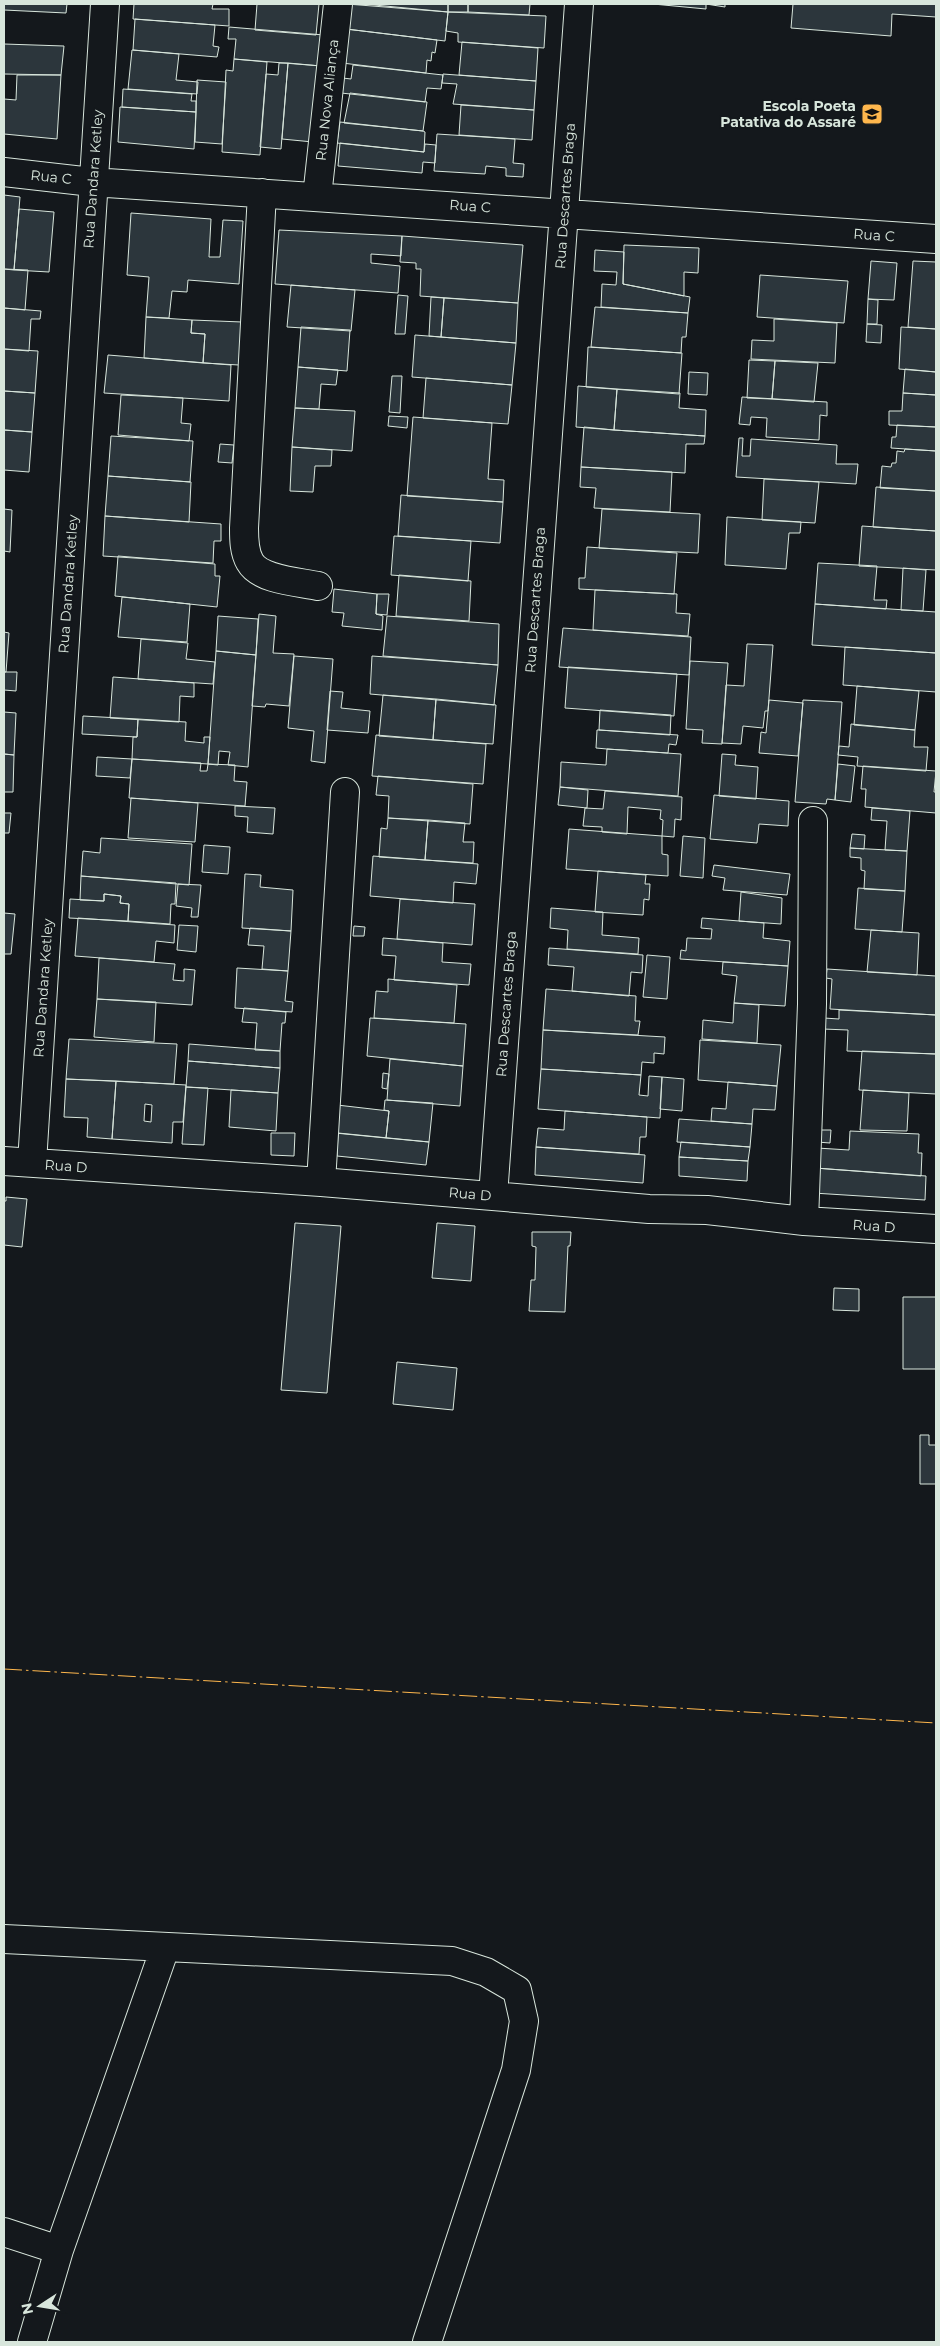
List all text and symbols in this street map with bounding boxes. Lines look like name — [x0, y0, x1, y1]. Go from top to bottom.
street label: Rua Nova Aliança — [312, 38, 342, 162]
place label: Escola Poeta Patativa do Assaré — [720, 97, 856, 131]
school or university icon: Escola Poeta Patativa do Assaré — [860, 102, 884, 126]
street label: Rua Dandara Ketley — [79, 109, 107, 249]
street label: Rua Descartes Braga — [551, 122, 579, 270]
street label: Rua C — [29, 166, 73, 188]
street label: Rua C — [449, 196, 491, 216]
street label: Rua C — [853, 225, 895, 245]
street label: Rua Dandara Ketley — [54, 514, 82, 654]
street label: Rua Descartes Braga — [521, 526, 549, 674]
street label: Rua Dandara Ketley — [29, 918, 57, 1058]
street label: Rua Descartes Braga — [492, 930, 520, 1078]
street label: Rua D — [44, 1156, 88, 1176]
street label: Rua D — [448, 1183, 492, 1205]
street label: Rua D — [852, 1216, 896, 1236]
north arrow — [15, 2281, 65, 2331]
text: N — [17, 2301, 37, 2316]

